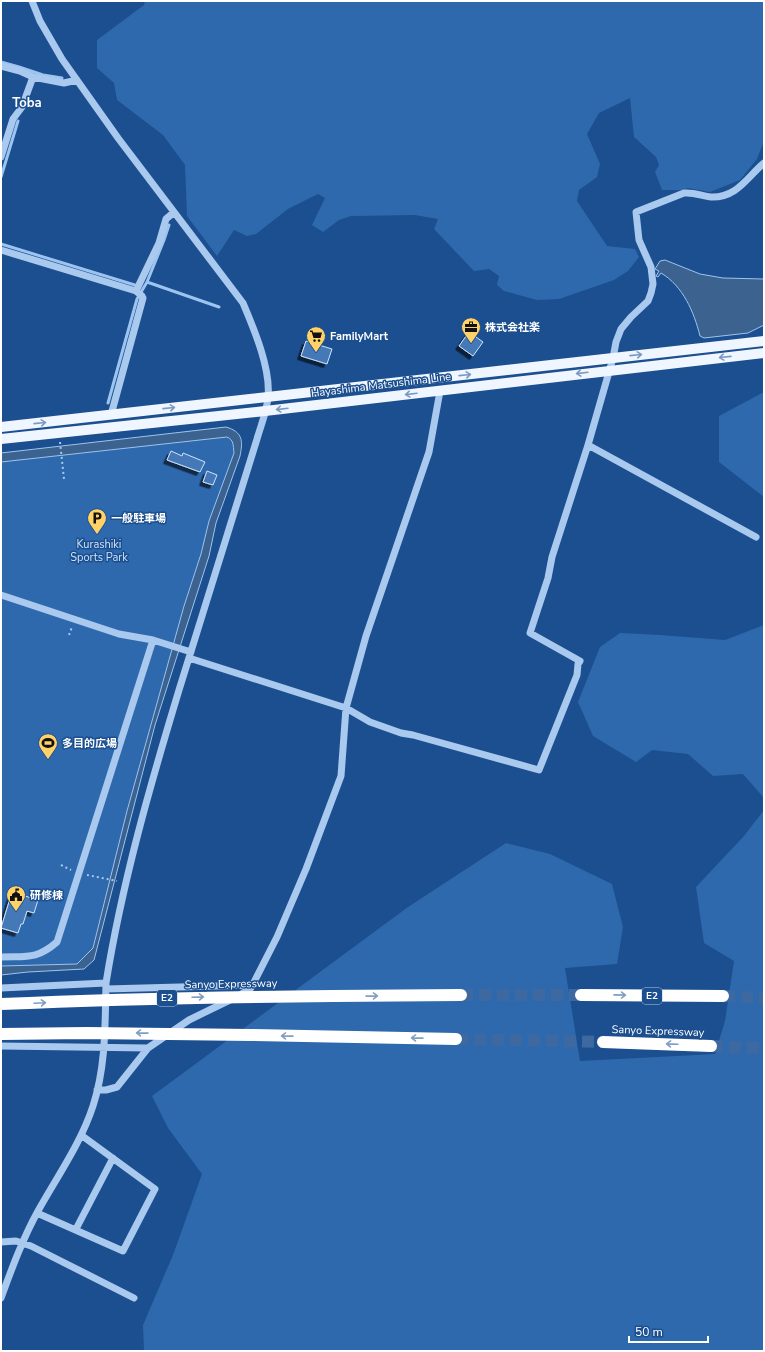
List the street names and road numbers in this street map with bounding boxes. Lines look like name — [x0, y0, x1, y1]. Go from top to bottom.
street label: Hayashima Matsushima Line — [310, 369, 452, 401]
street label: Sanyo Expressway — [185, 976, 278, 992]
road number: E2 — [642, 988, 662, 1004]
road number: E2 — [157, 990, 177, 1006]
street label: Sanyo Expressway — [611, 1022, 705, 1040]

